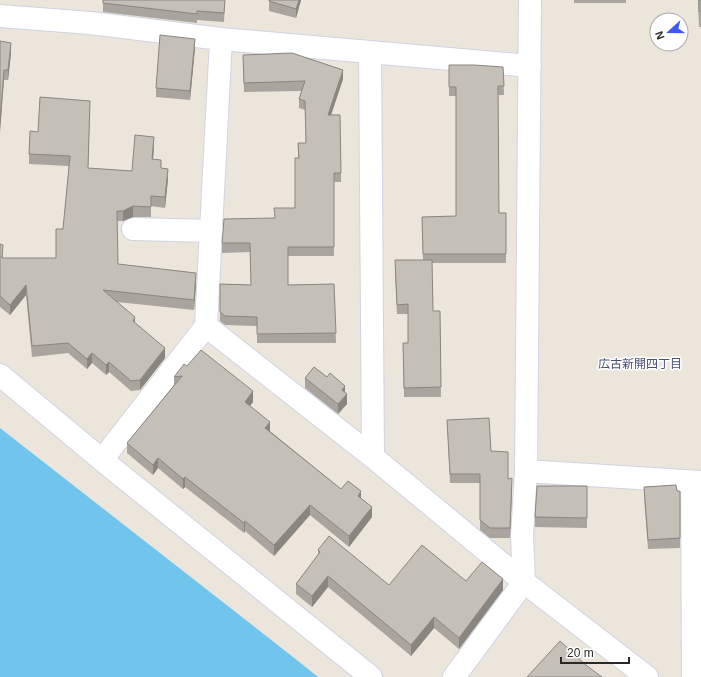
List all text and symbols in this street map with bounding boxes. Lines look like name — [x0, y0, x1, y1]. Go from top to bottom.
north arrow — [649, 12, 689, 52]
text: N — [653, 30, 667, 41]
district label: 広古新開四丁目 — [598, 357, 682, 371]
scale bar — [561, 639, 629, 665]
text: 20 m — [567, 646, 594, 660]

